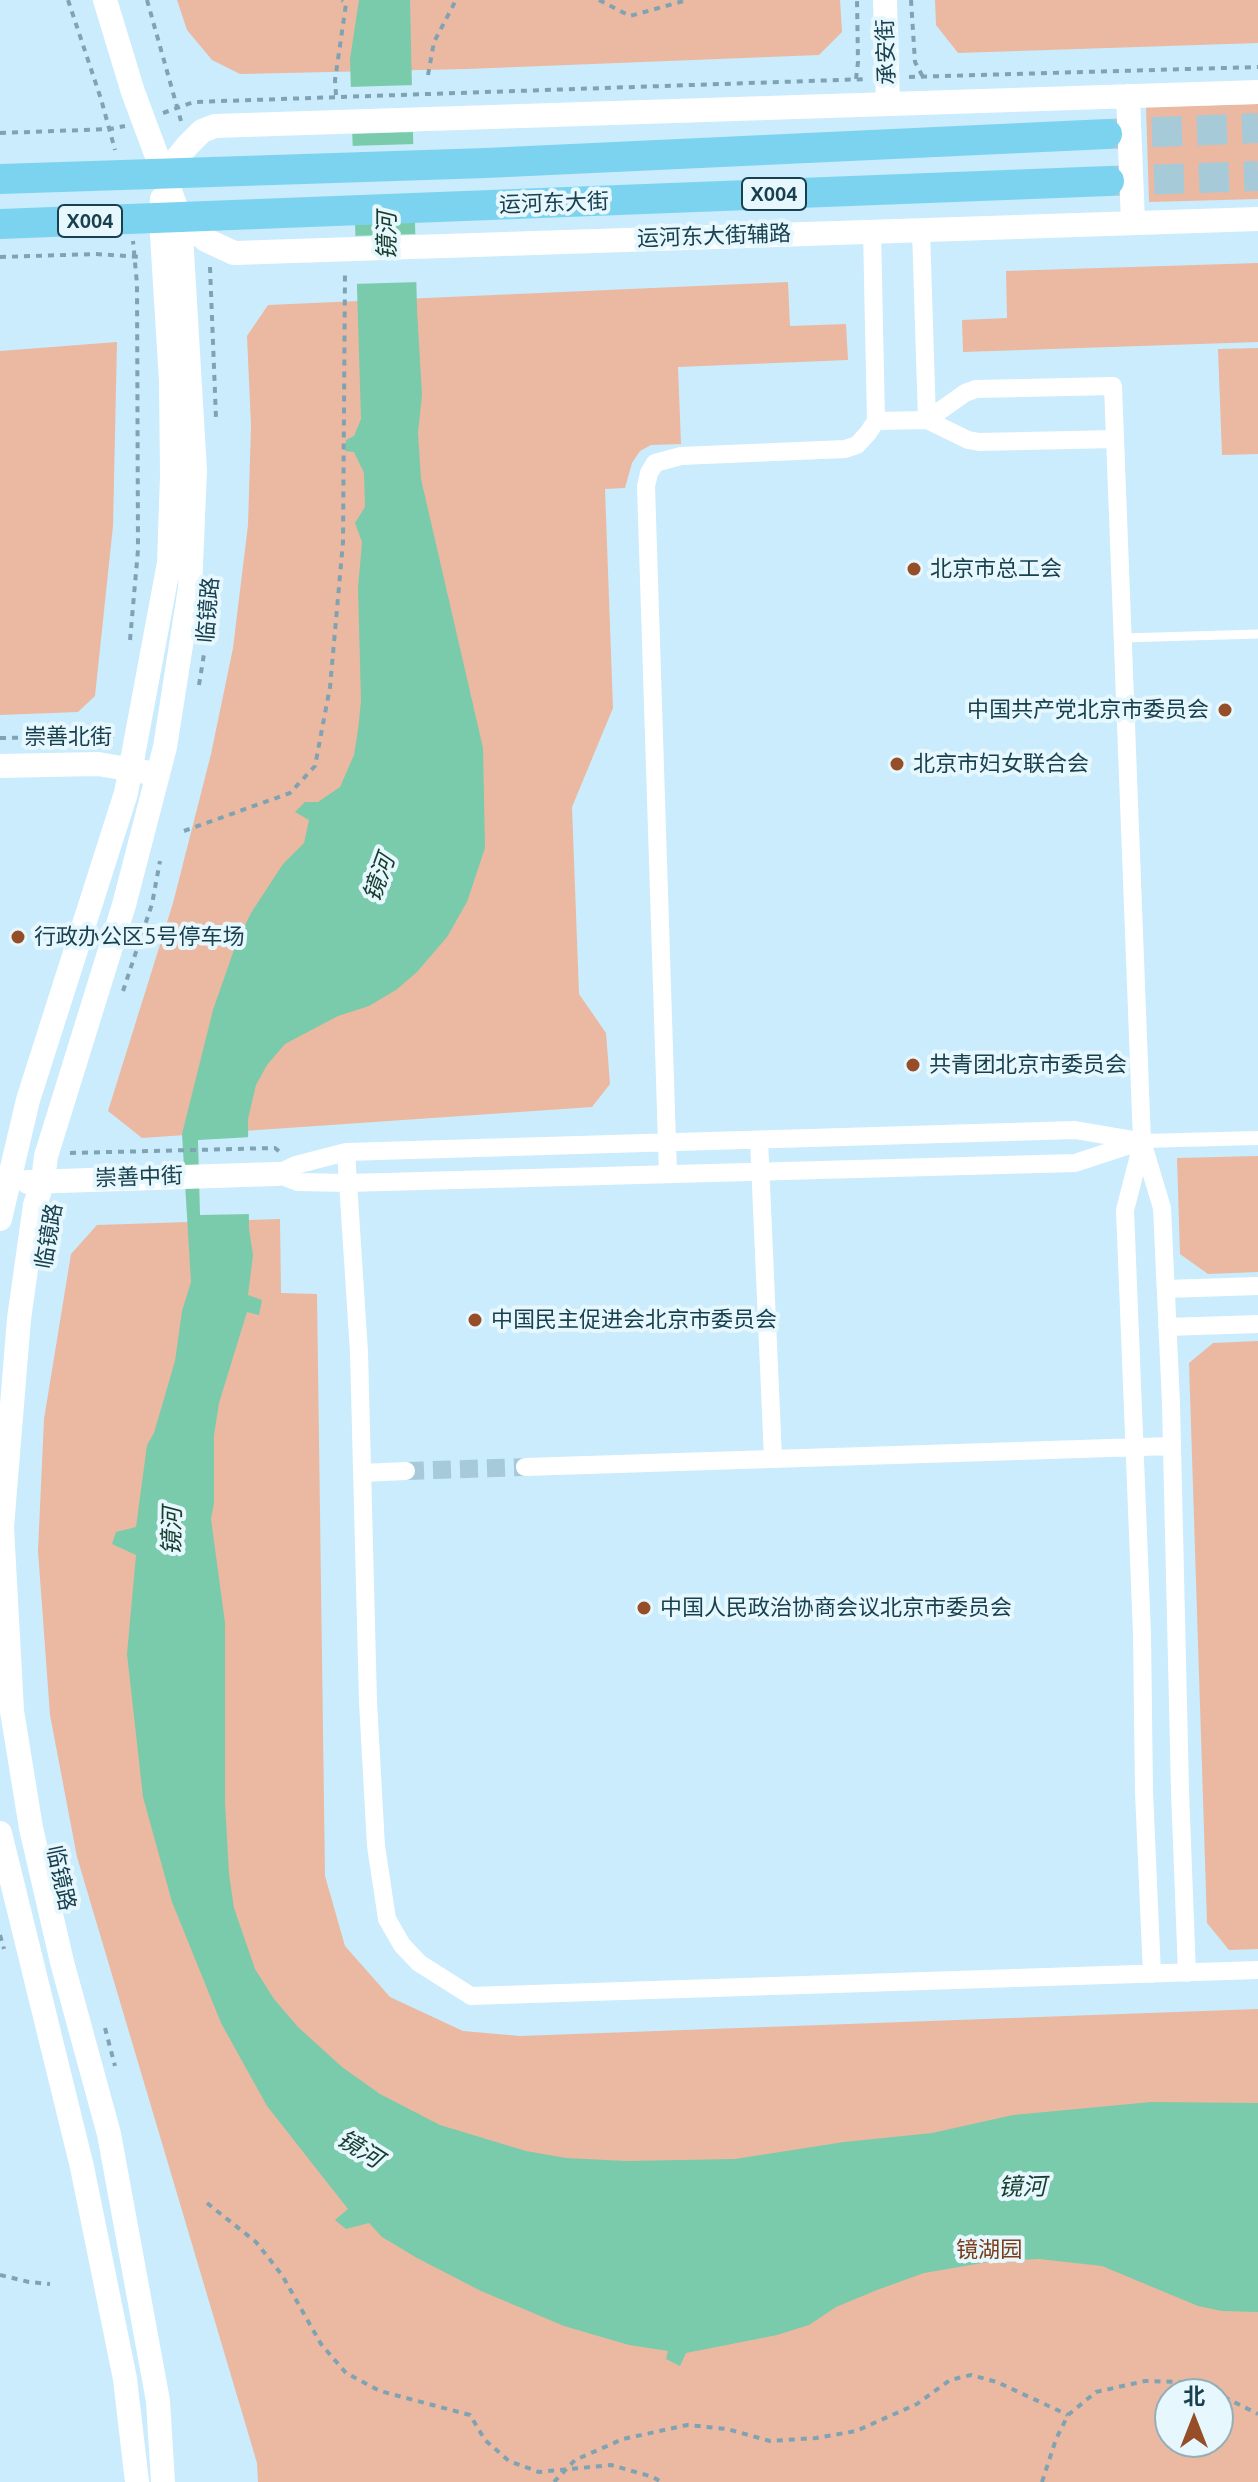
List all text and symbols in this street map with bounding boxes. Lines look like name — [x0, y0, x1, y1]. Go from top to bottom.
street label: 承安街 — [872, 19, 900, 85]
road number: X004 — [742, 178, 806, 210]
street label: 运河东大街 — [499, 188, 609, 218]
road number: X004 — [58, 205, 122, 237]
water label: 镜河 — [373, 212, 401, 260]
street label: 运河东大街辅路 — [637, 220, 791, 252]
place label: 北京市总工会 — [930, 556, 1062, 582]
marker: 北京市总工会 — [905, 560, 923, 578]
street label: 临镜路 — [192, 576, 224, 644]
place label: 中国共产党北京市委员会 — [967, 697, 1209, 723]
marker: 中国共产党北京市委员会 — [1216, 701, 1234, 719]
street label: 崇善北街 — [24, 724, 112, 750]
place label: 北京市妇女联合会 — [913, 751, 1089, 777]
marker: 北京市妇女联合会 — [888, 755, 906, 773]
water label: 镜河 — [357, 851, 401, 905]
place label: 行政办公区5号停车场 — [34, 924, 244, 950]
marker: 行政办公区5号停车场 — [9, 928, 27, 946]
place label: 共青团北京市委员会 — [929, 1052, 1127, 1078]
marker: 共青团北京市委员会 — [904, 1056, 922, 1074]
street label: 崇善中街 — [95, 1162, 183, 1192]
street label: 临镜路 — [30, 1201, 68, 1271]
place label: 中国民主促进会北京市委员会 — [491, 1307, 777, 1333]
marker: 中国民主促进会北京市委员会 — [466, 1311, 484, 1329]
water label: 镜河 — [157, 1507, 187, 1555]
place label: 中国人民政治协商会议北京市委员会 — [660, 1595, 1012, 1621]
marker: 中国人民政治协商会议北京市委员会 — [635, 1599, 653, 1617]
street label: 临镜路 — [41, 1843, 81, 1913]
water label: 镜河 — [332, 2124, 388, 2174]
water label: 镜河 — [998, 2172, 1046, 2202]
park label: 镜湖园 — [956, 2237, 1022, 2263]
north arrow — [1154, 2378, 1234, 2458]
text: 北 — [1183, 2383, 1205, 2408]

